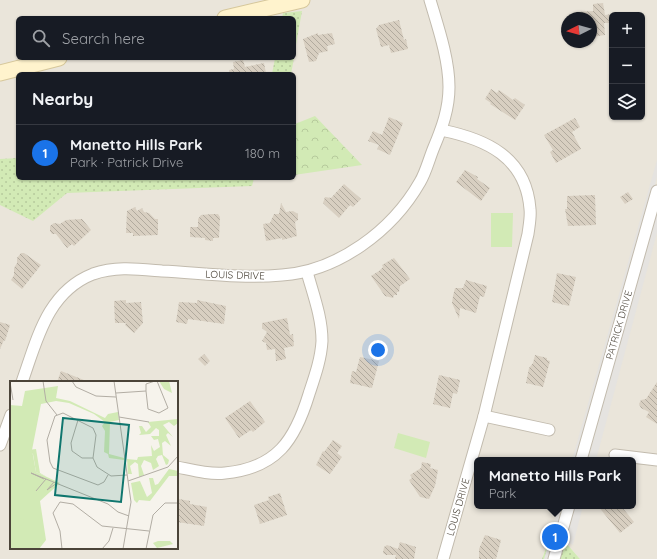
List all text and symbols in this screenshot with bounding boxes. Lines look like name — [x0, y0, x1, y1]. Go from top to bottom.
north arrow — [561, 12, 597, 48]
map controls — [609, 12, 645, 120]
button: + — [609, 12, 645, 48]
search box — [16, 16, 296, 60]
icon: search — [30, 27, 52, 49]
text: Search here — [62, 29, 145, 48]
button: − — [609, 48, 645, 84]
button: layers — [609, 84, 645, 120]
text: Nearby — [32, 88, 93, 109]
text: Manetto Hills Park — [70, 135, 203, 154]
text: 1 — [42, 145, 48, 161]
text: 180 m — [245, 145, 280, 161]
text: Park · Patrick Drive — [70, 154, 183, 170]
street label: LOUIS DRIVE — [205, 267, 265, 283]
street label: PATRICK DRIVE — [603, 289, 635, 361]
your location — [368, 340, 388, 360]
inset map — [10, 381, 178, 549]
popup — [474, 457, 636, 509]
text: Manetto Hills Park — [489, 466, 621, 485]
street label: LOUIS DRIVE — [444, 476, 473, 537]
text: Park — [489, 485, 516, 501]
pin: 1 — [542, 522, 568, 552]

